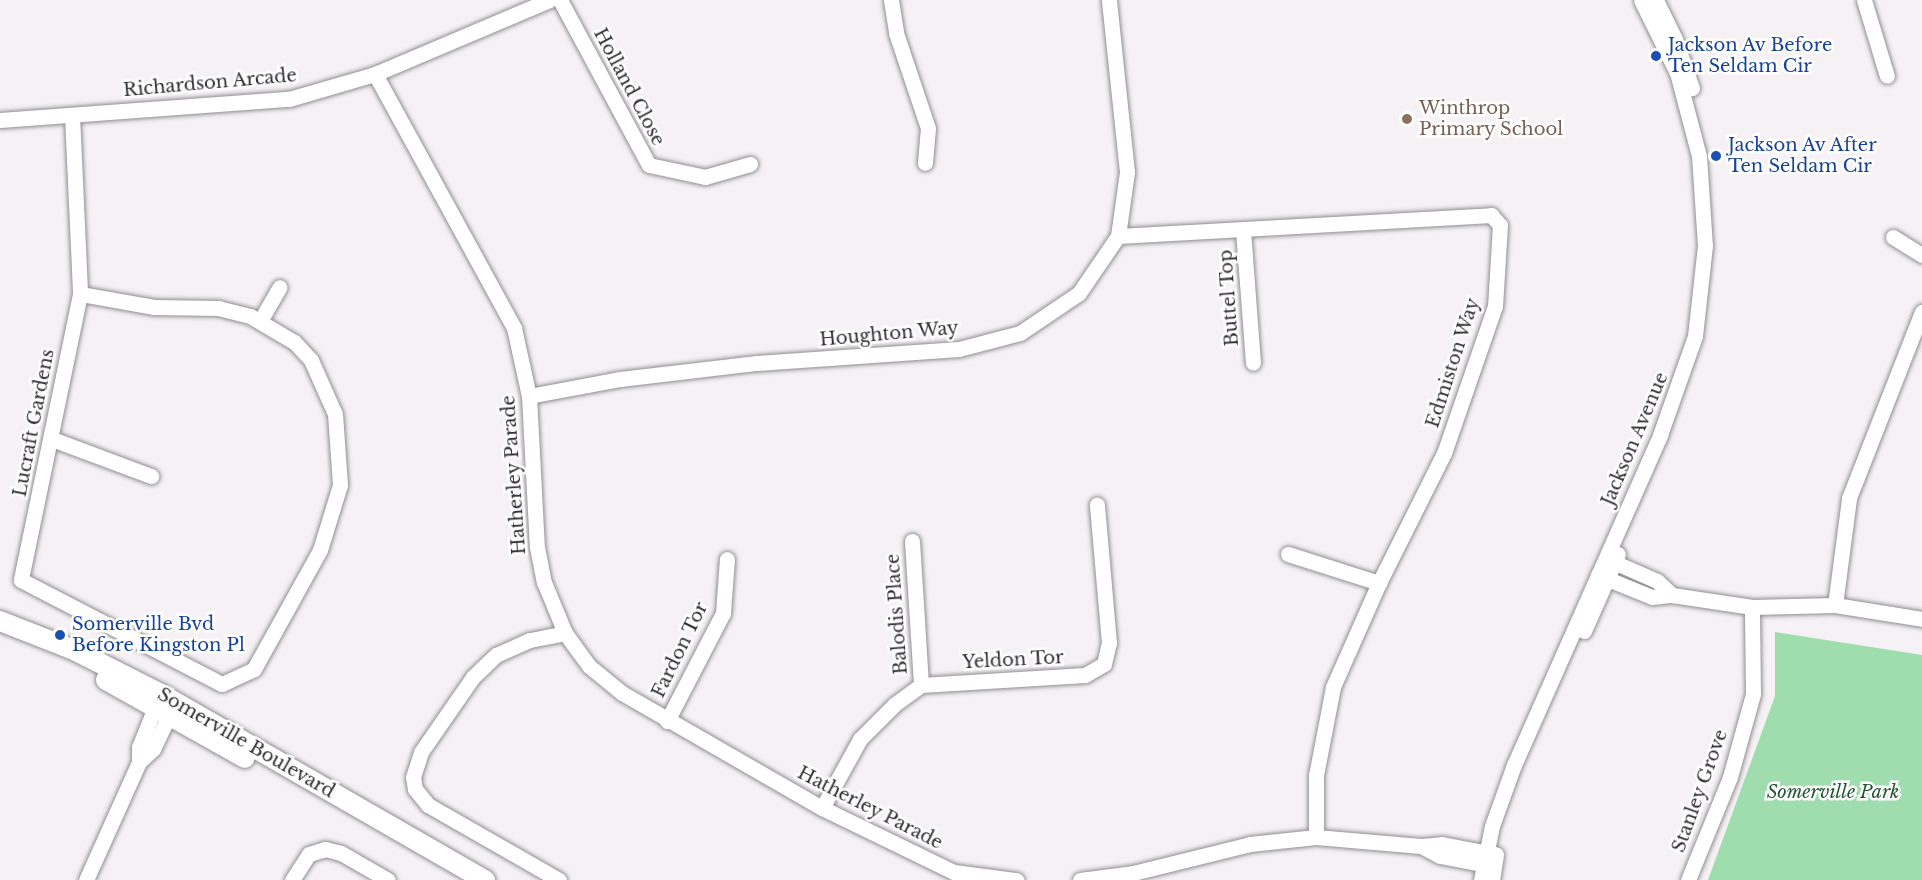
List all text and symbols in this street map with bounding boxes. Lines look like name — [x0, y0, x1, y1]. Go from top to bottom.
street label: Holland Close — [589, 25, 669, 149]
place label: Jackson Av Before Ten Seldam Cir — [1668, 35, 1834, 78]
marker: Jackson Av Before Ten Seldam Cir — [1649, 49, 1663, 63]
street label: Richardson Arcade — [122, 65, 298, 101]
place label: Winthrop Primary School — [1419, 98, 1564, 140]
marker: Winthrop Primary School — [1400, 112, 1414, 126]
place label: Jackson Av After Ten Seldam Cir — [1728, 135, 1879, 178]
marker: Jackson Av After Ten Seldam Cir — [1709, 149, 1723, 163]
street label: Buttel Top — [1215, 249, 1243, 347]
street label: Edmiston Way — [1422, 295, 1484, 431]
street label: Houghton Way — [818, 317, 960, 351]
street label: Lucraft Gardens — [9, 347, 59, 499]
street label: Jackson Avenue — [1597, 369, 1673, 509]
street label: Hatherley Parade — [498, 394, 530, 556]
street label: Balodis Place — [882, 553, 912, 675]
street label: Fardon Tor — [647, 598, 713, 702]
place label: Somerville Bvd Before Kingston Pl — [72, 614, 245, 656]
marker: Somerville Bvd Before Kingston Pl — [53, 628, 67, 642]
street label: Yeldon Tor — [962, 647, 1064, 673]
street label: Somerville Boulevard — [154, 683, 338, 803]
street label: Stanley Grove — [1668, 726, 1732, 856]
street label: Hatherley Parade — [794, 762, 946, 854]
park label: Somerville Park — [1767, 781, 1899, 803]

